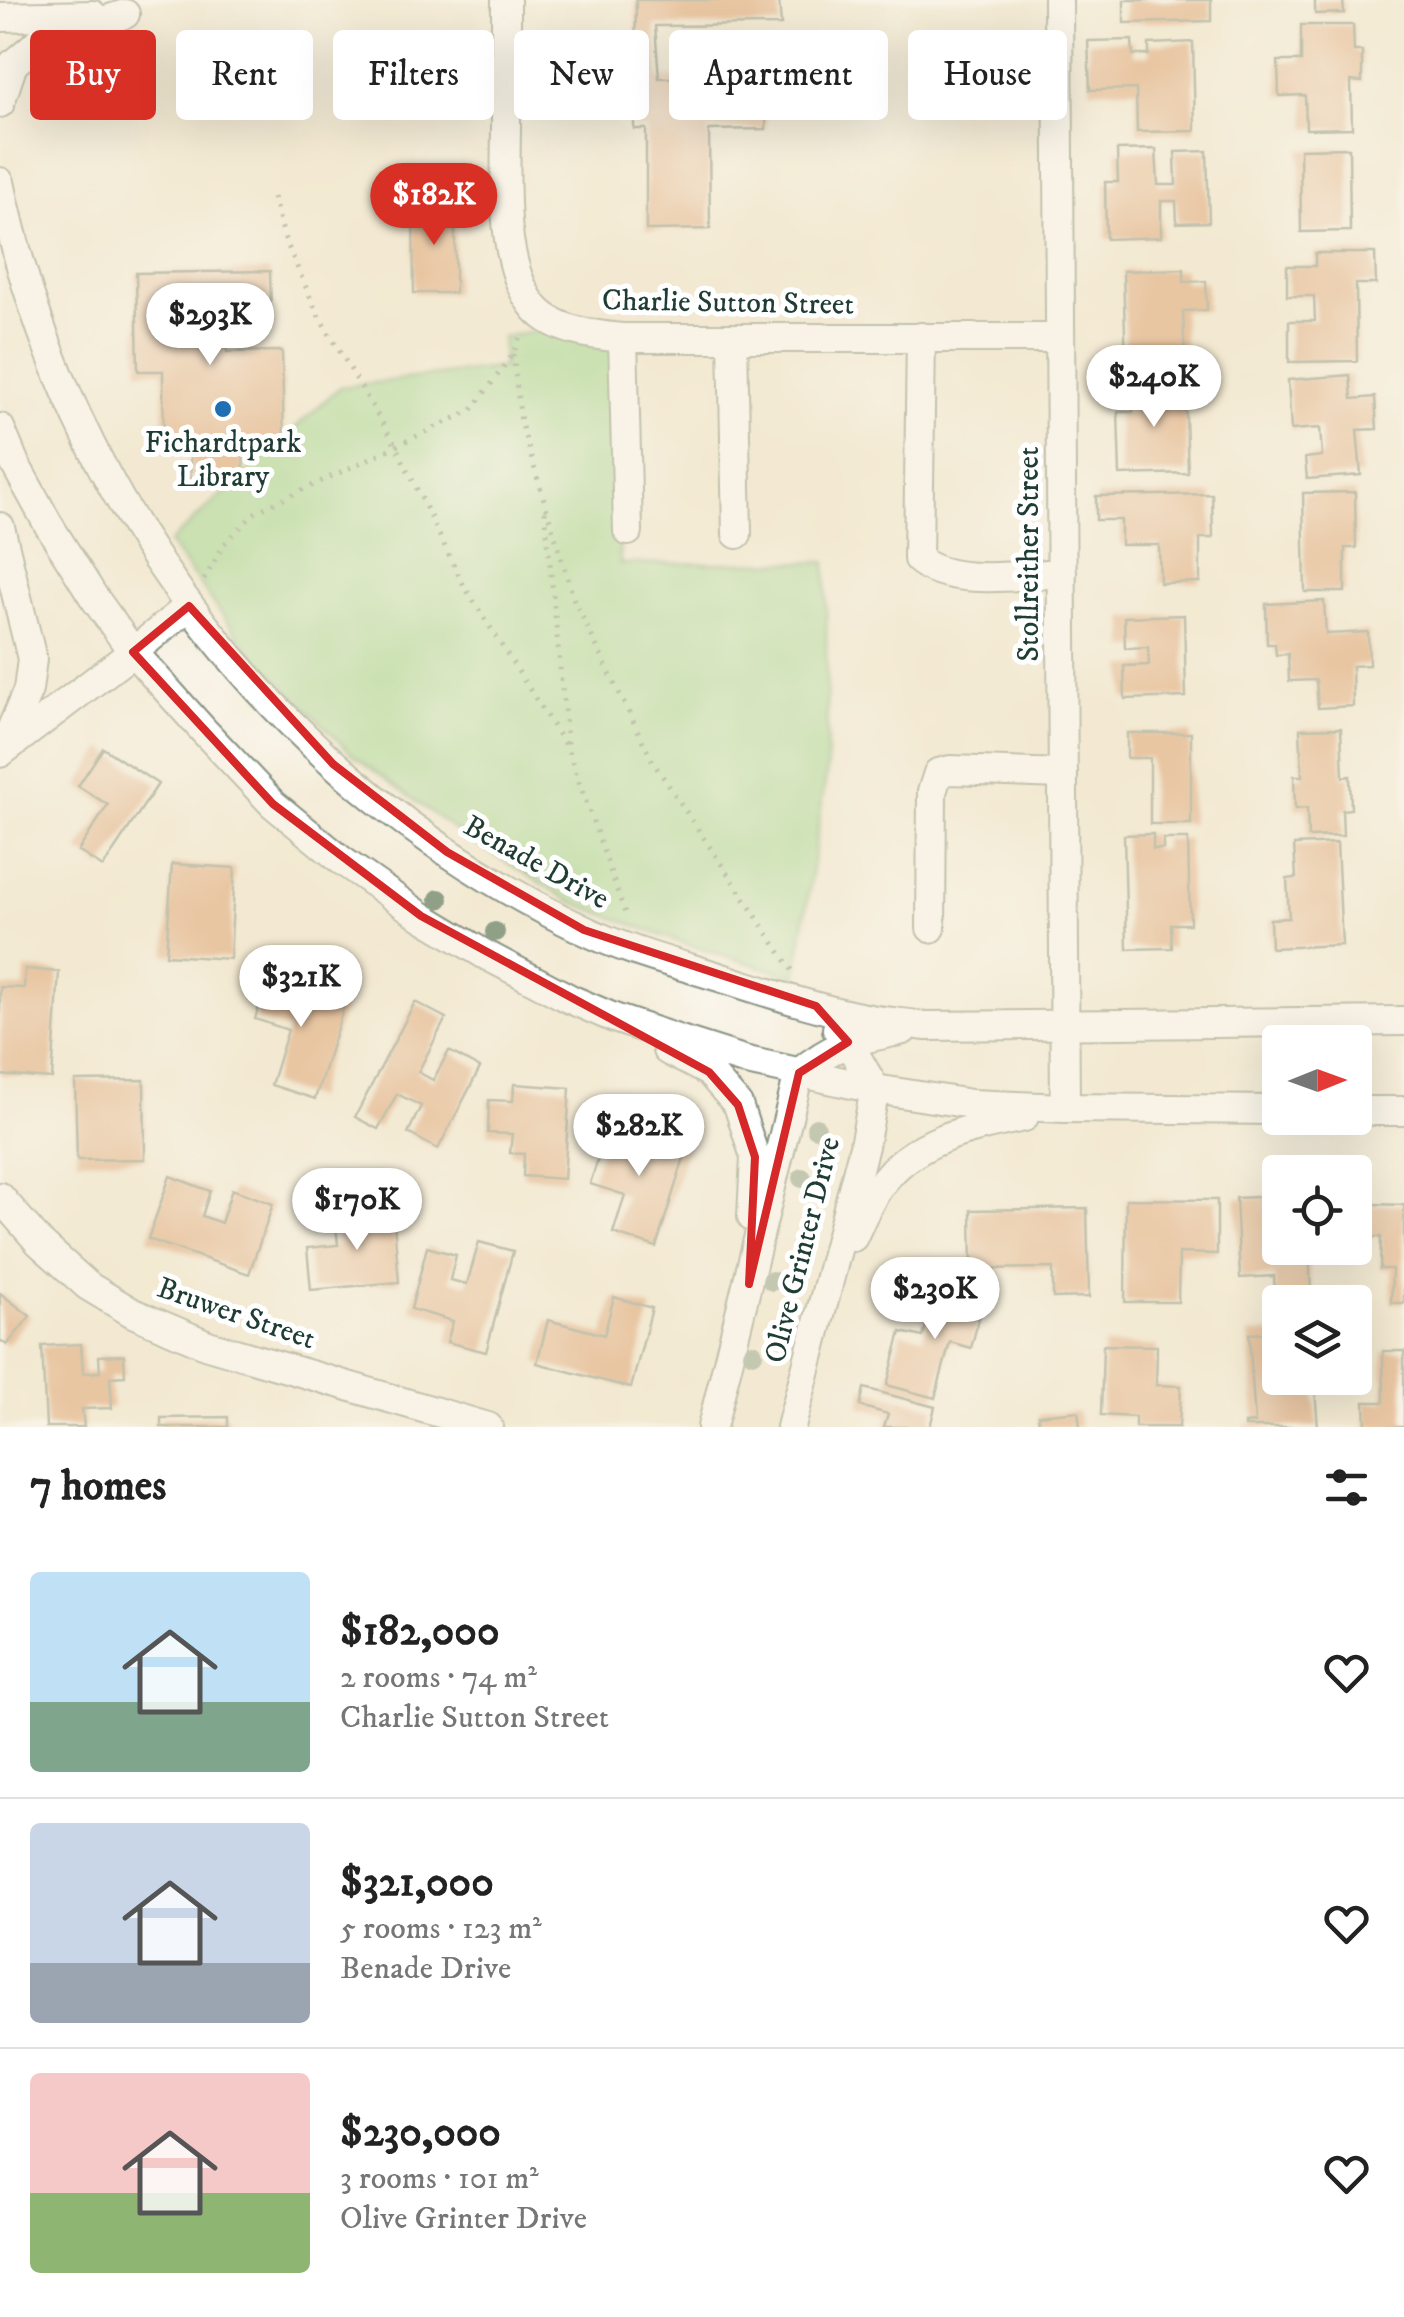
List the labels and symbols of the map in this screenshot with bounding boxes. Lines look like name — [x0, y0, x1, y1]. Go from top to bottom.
pin: $182K — [364, 163, 504, 248]
street label: Charlie Sutton Street — [602, 282, 854, 324]
pin: $293K — [140, 283, 280, 368]
pin: $240K — [1084, 345, 1224, 430]
marker: Fichardtpark Library — [212, 398, 234, 420]
place label: Fichardtpark Library — [145, 425, 302, 496]
street label: Stollreither Street — [1011, 446, 1048, 662]
street label: Benade Drive — [457, 808, 615, 918]
pin: $321K — [231, 945, 371, 1030]
north arrow — [1262, 1025, 1372, 1135]
pin: $282K — [569, 1094, 709, 1179]
street label: Olive Grinter Drive — [757, 1133, 849, 1367]
pin: $170K — [287, 1168, 427, 1253]
pin: $230K — [865, 1257, 1005, 1342]
street label: Bruwer Street — [152, 1270, 320, 1358]

